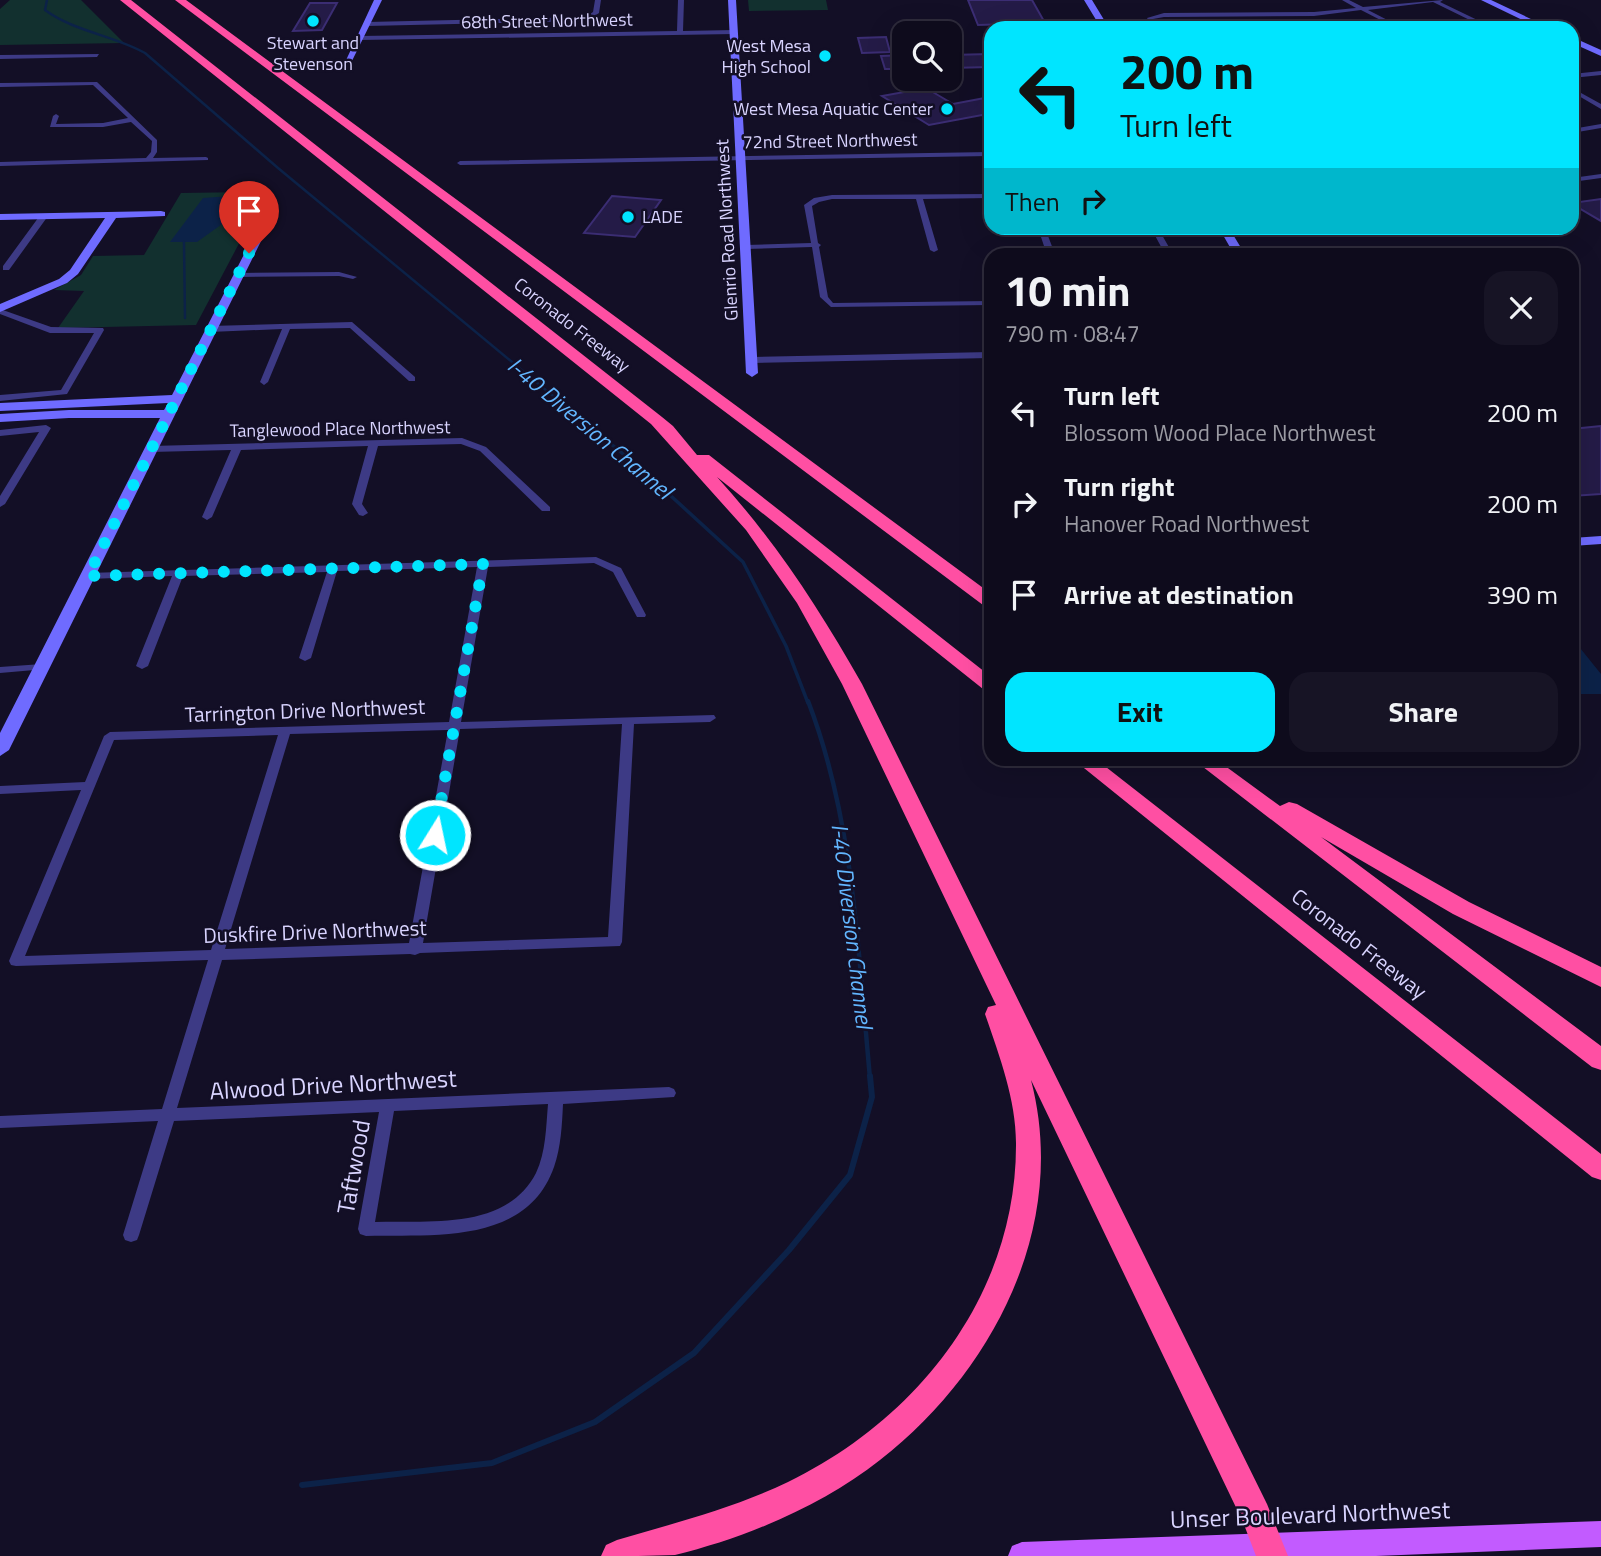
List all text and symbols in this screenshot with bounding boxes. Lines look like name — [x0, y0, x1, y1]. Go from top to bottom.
street label: 68th Street Northwest — [461, 5, 634, 35]
marker: Stewart and Stevenson — [305, 13, 321, 29]
map controls — [892, 21, 962, 91]
button: search — [892, 21, 962, 91]
place label: Stewart and Stevenson — [267, 29, 359, 77]
place label: West Mesa High School — [722, 32, 811, 80]
text: 200 m — [1120, 33, 1254, 108]
marker: West Mesa High School — [817, 48, 833, 64]
icon: left — [1005, 49, 1096, 140]
place label: West Mesa Aquatic Center — [734, 95, 933, 122]
marker: West Mesa Aquatic Center — [939, 101, 955, 117]
text: Turn left — [1120, 101, 1232, 149]
street label: 72nd Street Northwest — [742, 125, 918, 156]
street label: Glenrio Road Northwest — [708, 138, 745, 321]
pin — [219, 181, 279, 253]
text: Then — [1005, 182, 1060, 221]
icon: right — [1074, 182, 1112, 220]
icon: arrive — [230, 192, 268, 230]
place label: LADE — [642, 203, 683, 230]
marker: LADE — [620, 209, 636, 225]
text: 10 min — [1005, 258, 1131, 322]
street label: Coronado Freeway — [509, 271, 636, 379]
button: close — [1484, 271, 1558, 345]
text: 790 m · 08:47 — [1005, 316, 1140, 351]
water label: I-40 Diversion Channel — [500, 348, 683, 509]
text: Turn left — [1064, 376, 1159, 415]
text: 200 m — [1487, 393, 1558, 432]
icon: left — [1005, 394, 1043, 432]
street label: Tanglewood Place Northwest — [229, 413, 451, 444]
text: Blossom Wood Place Northwest — [1064, 415, 1376, 450]
text: Turn right — [1064, 467, 1175, 506]
text: 200 m — [1487, 484, 1558, 523]
icon: right — [1005, 485, 1043, 523]
text: Hanover Road Northwest — [1064, 506, 1309, 541]
text: Arrive at destination — [1064, 575, 1294, 614]
text: 390 m — [1487, 575, 1558, 614]
icon: arrive — [1005, 576, 1043, 614]
button: Exit — [1005, 672, 1275, 752]
button: Share — [1289, 672, 1558, 752]
street label: Tarrington Drive Northwest — [184, 690, 426, 730]
position arrow — [398, 798, 472, 872]
water label: I-40 Diversion Channel — [823, 822, 883, 1033]
street label: Coronado Freeway — [1285, 880, 1434, 1006]
street label: Duskfire Drive Northwest — [203, 911, 428, 951]
street label: Alwood Drive Northwest — [209, 1060, 458, 1108]
street label: Taftwood — [327, 1117, 379, 1217]
street label: Unser Boulevard Northwest — [1169, 1491, 1451, 1537]

